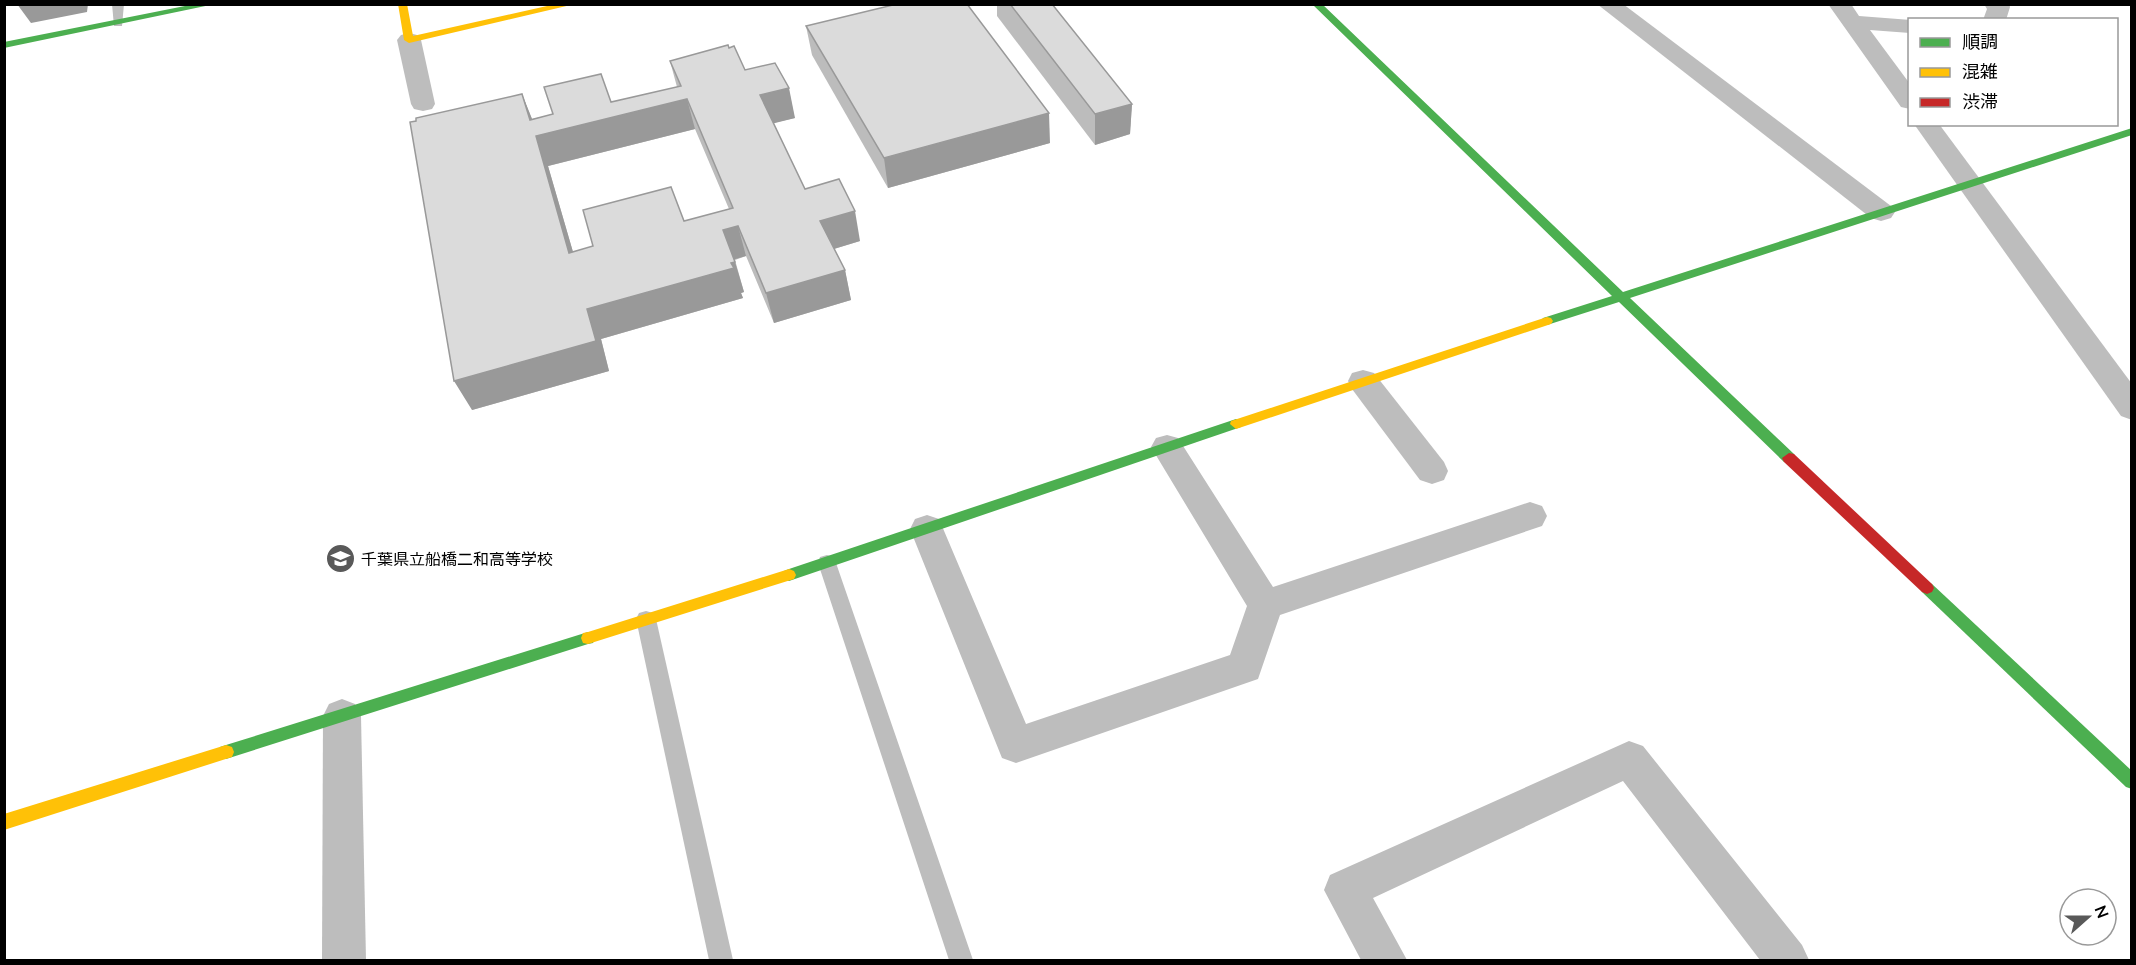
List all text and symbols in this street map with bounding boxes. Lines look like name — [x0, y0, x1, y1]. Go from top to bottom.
legend — [1908, 18, 2118, 126]
text: 順調 — [1962, 30, 1998, 54]
text: 混雑 — [1962, 60, 1998, 84]
text: 渋滞 — [1962, 90, 1998, 114]
school or university icon: 千葉県立船橋二和高等学校 — [324, 543, 356, 575]
place label: 千葉県立船橋二和高等学校 — [361, 549, 553, 571]
north arrow — [2058, 887, 2118, 947]
text: N — [2089, 902, 2113, 922]

